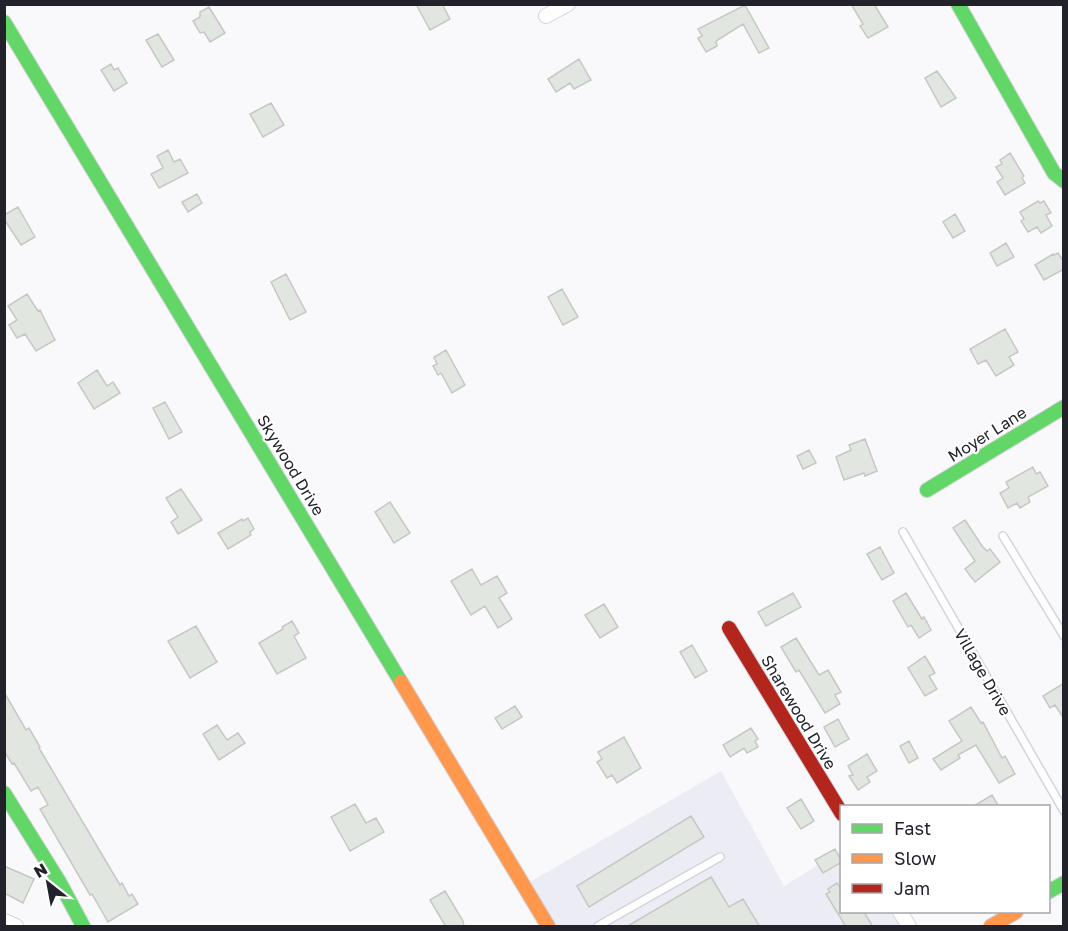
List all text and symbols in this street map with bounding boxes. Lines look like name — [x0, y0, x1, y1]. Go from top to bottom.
street label: Moyer Lane — [944, 402, 1030, 466]
street label: Skywood Drive — [253, 411, 329, 519]
street label: Village Drive — [950, 625, 1016, 719]
street label: Sharewood Drive — [757, 651, 841, 773]
legend — [840, 805, 1050, 913]
text: Fast — [894, 817, 931, 839]
text: Slow — [894, 847, 937, 869]
north arrow — [18, 853, 78, 913]
text: N — [30, 858, 51, 882]
text: Jam — [894, 877, 930, 899]

